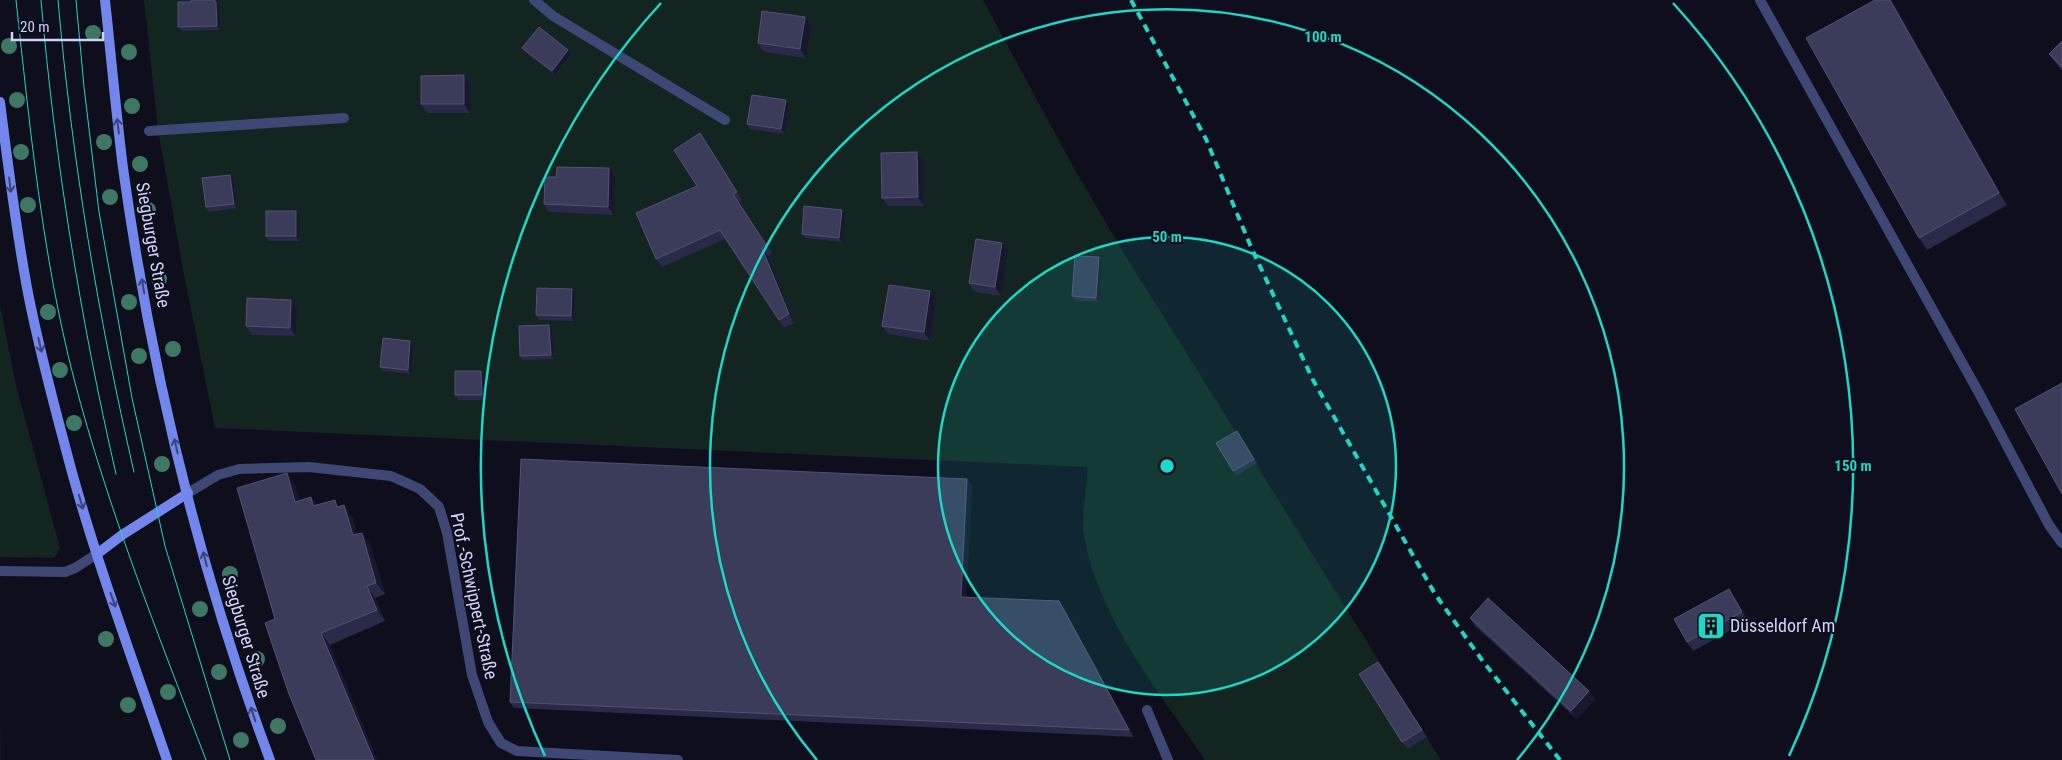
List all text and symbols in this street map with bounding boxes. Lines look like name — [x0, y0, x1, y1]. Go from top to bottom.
scale bar — [12, 10, 104, 42]
text: 20 m — [20, 18, 50, 36]
text: 100 m — [1304, 28, 1342, 46]
one-way arrow — [113, 118, 123, 134]
one-way arrow — [5, 177, 15, 193]
street label: Siegburger Straße — [132, 181, 175, 309]
text: 50 m — [1152, 228, 1182, 246]
one-way arrow — [137, 279, 147, 295]
one-way arrow — [36, 337, 45, 353]
one-way arrow — [171, 438, 180, 454]
centre of rings — [1158, 457, 1176, 475]
text: 150 m — [1834, 457, 1872, 475]
one-way arrow — [77, 494, 87, 510]
street label: Prof.-Schwippert-Straße — [447, 511, 502, 681]
one-way arrow — [200, 551, 209, 567]
street label: Siegburger Straße — [218, 573, 275, 701]
one-way arrow — [109, 592, 118, 607]
building icon: Düsseldorf Am — [1696, 611, 1726, 641]
place label: Düsseldorf Am — [1730, 615, 1835, 636]
one-way arrow — [248, 706, 258, 722]

